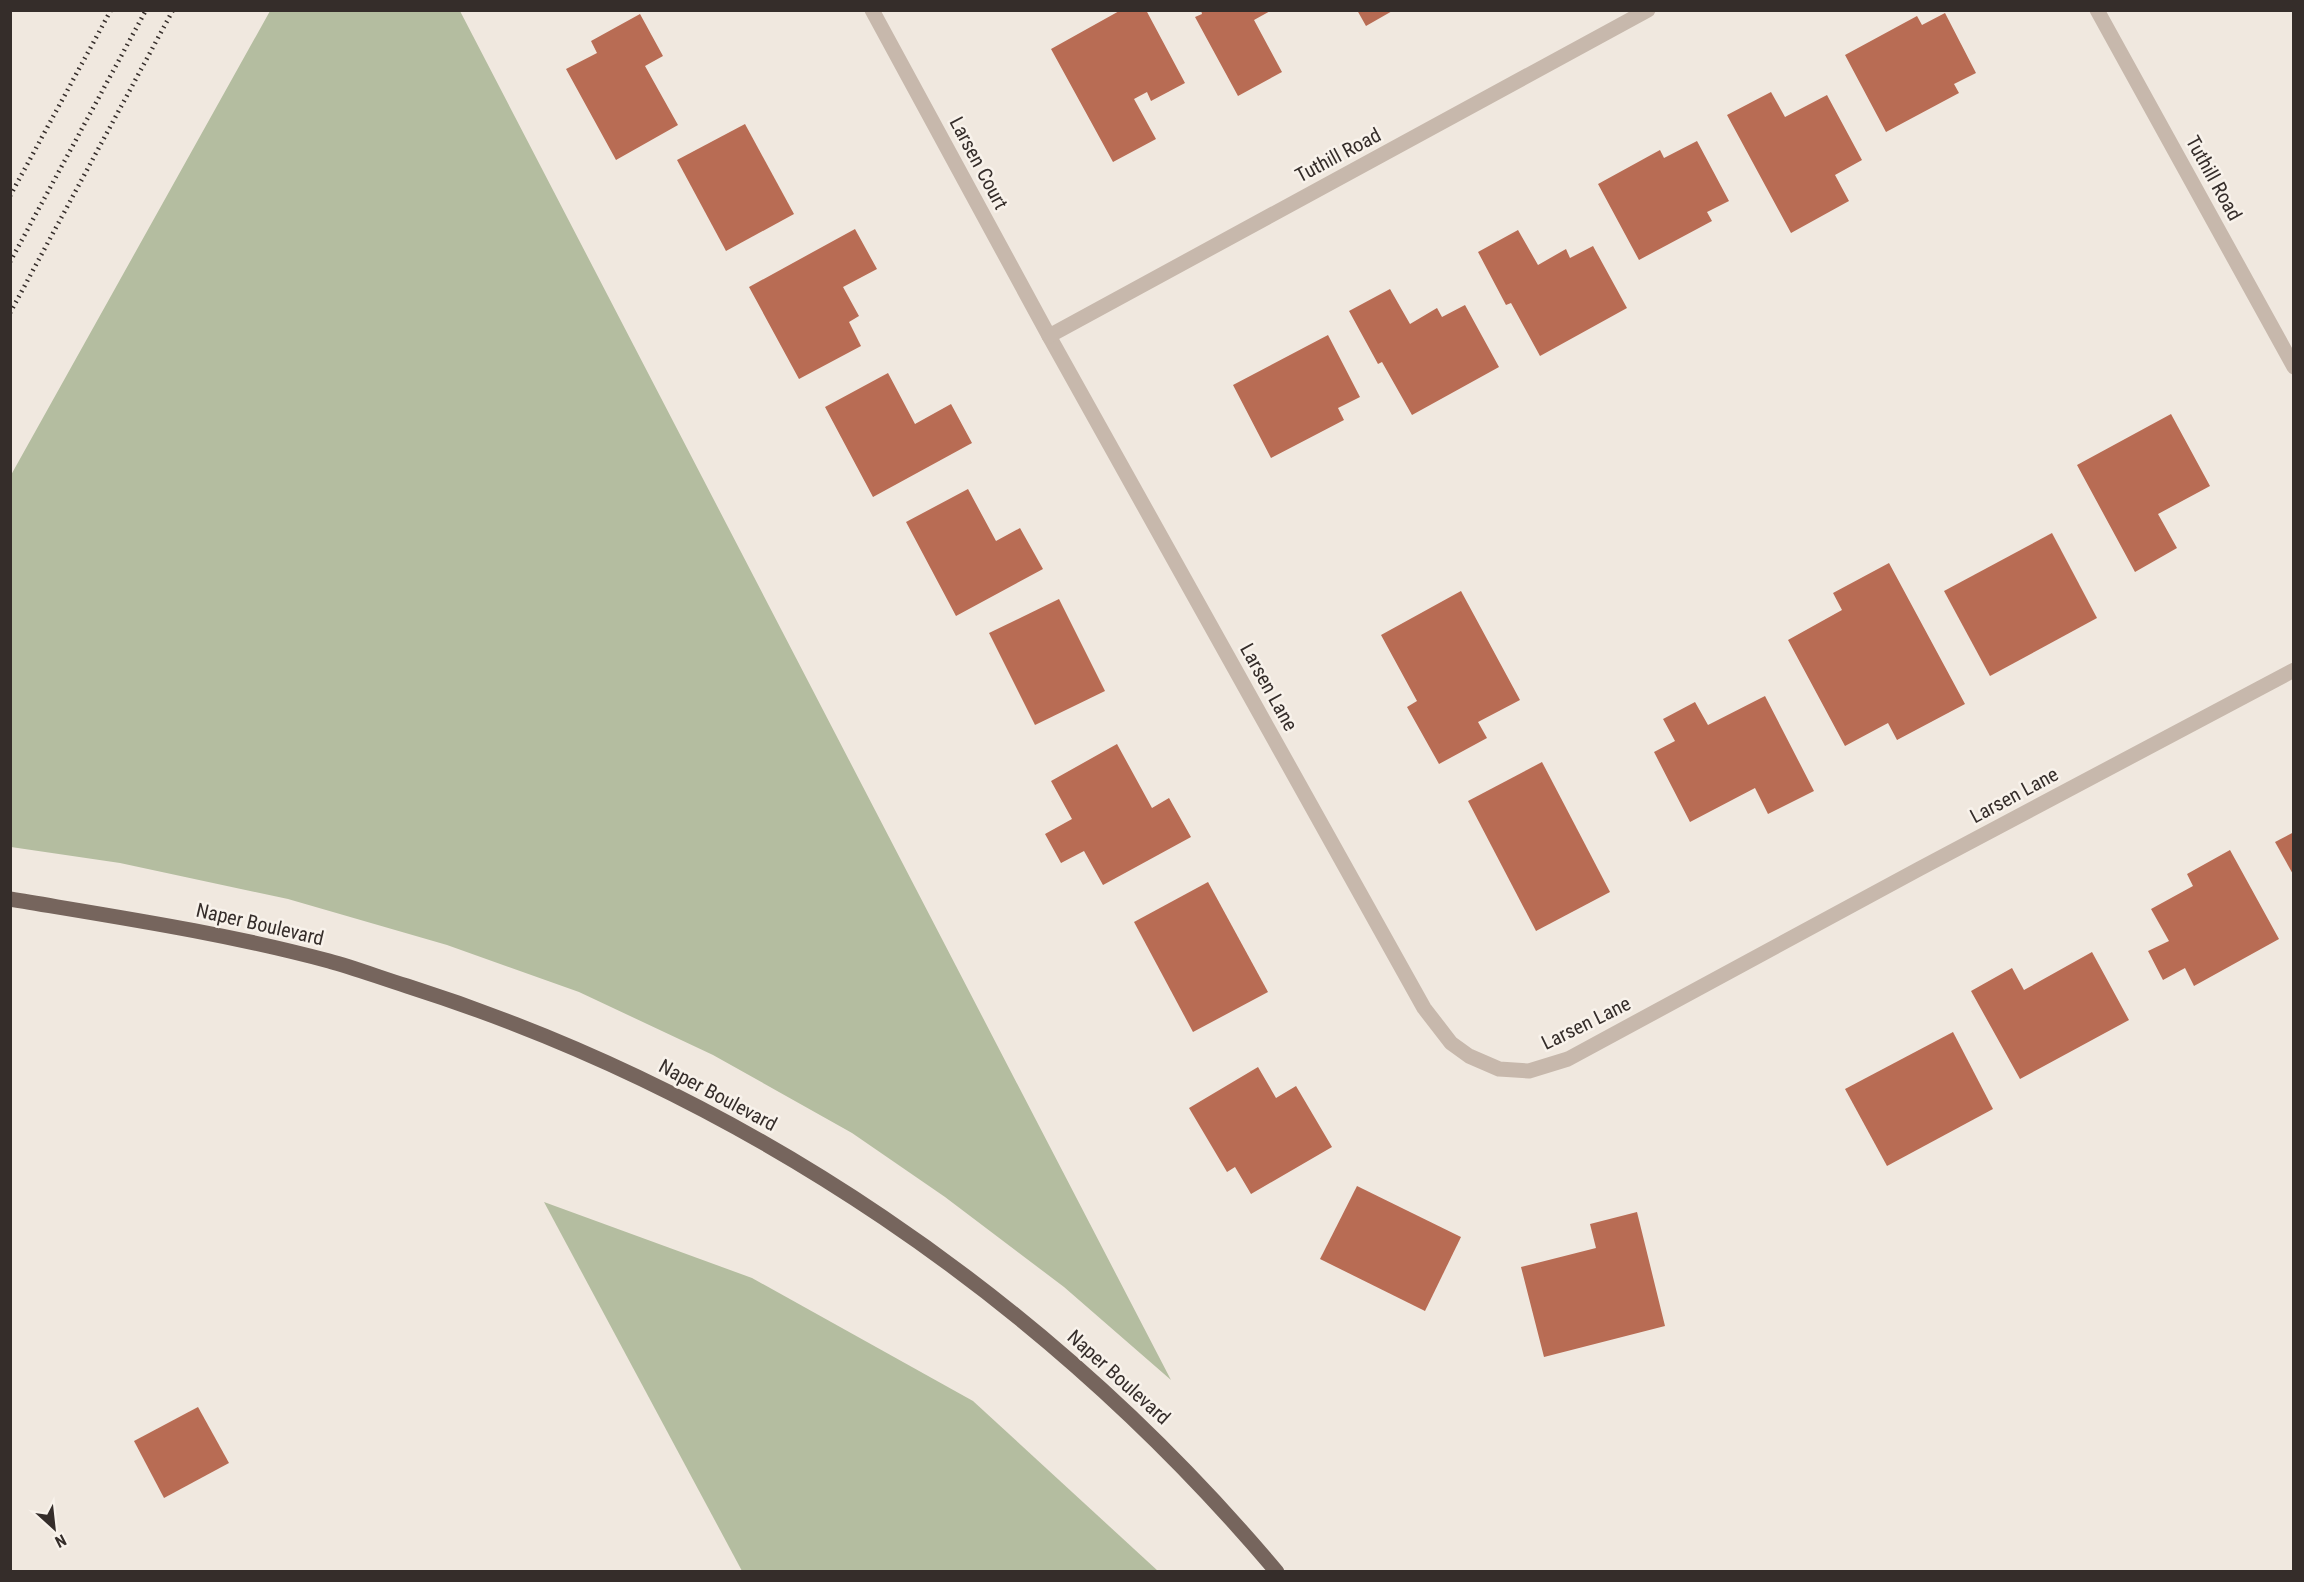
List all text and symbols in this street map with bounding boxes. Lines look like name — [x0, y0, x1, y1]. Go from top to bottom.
street label: Larsen Court — [945, 113, 1013, 214]
street label: Tuthill Road — [1291, 123, 1385, 187]
street label: Tuthill Road — [2181, 131, 2247, 225]
street label: Larsen Lane — [1235, 639, 1303, 735]
street label: Larsen Lane — [1966, 762, 2062, 828]
street label: Naper Boulevard — [194, 898, 326, 950]
street label: Larsen Lane — [1538, 991, 1634, 1055]
street label: Naper Boulevard — [655, 1054, 781, 1136]
street label: Naper Boulevard — [1063, 1325, 1175, 1429]
north arrow — [24, 1498, 84, 1558]
text: N — [52, 1530, 69, 1552]

